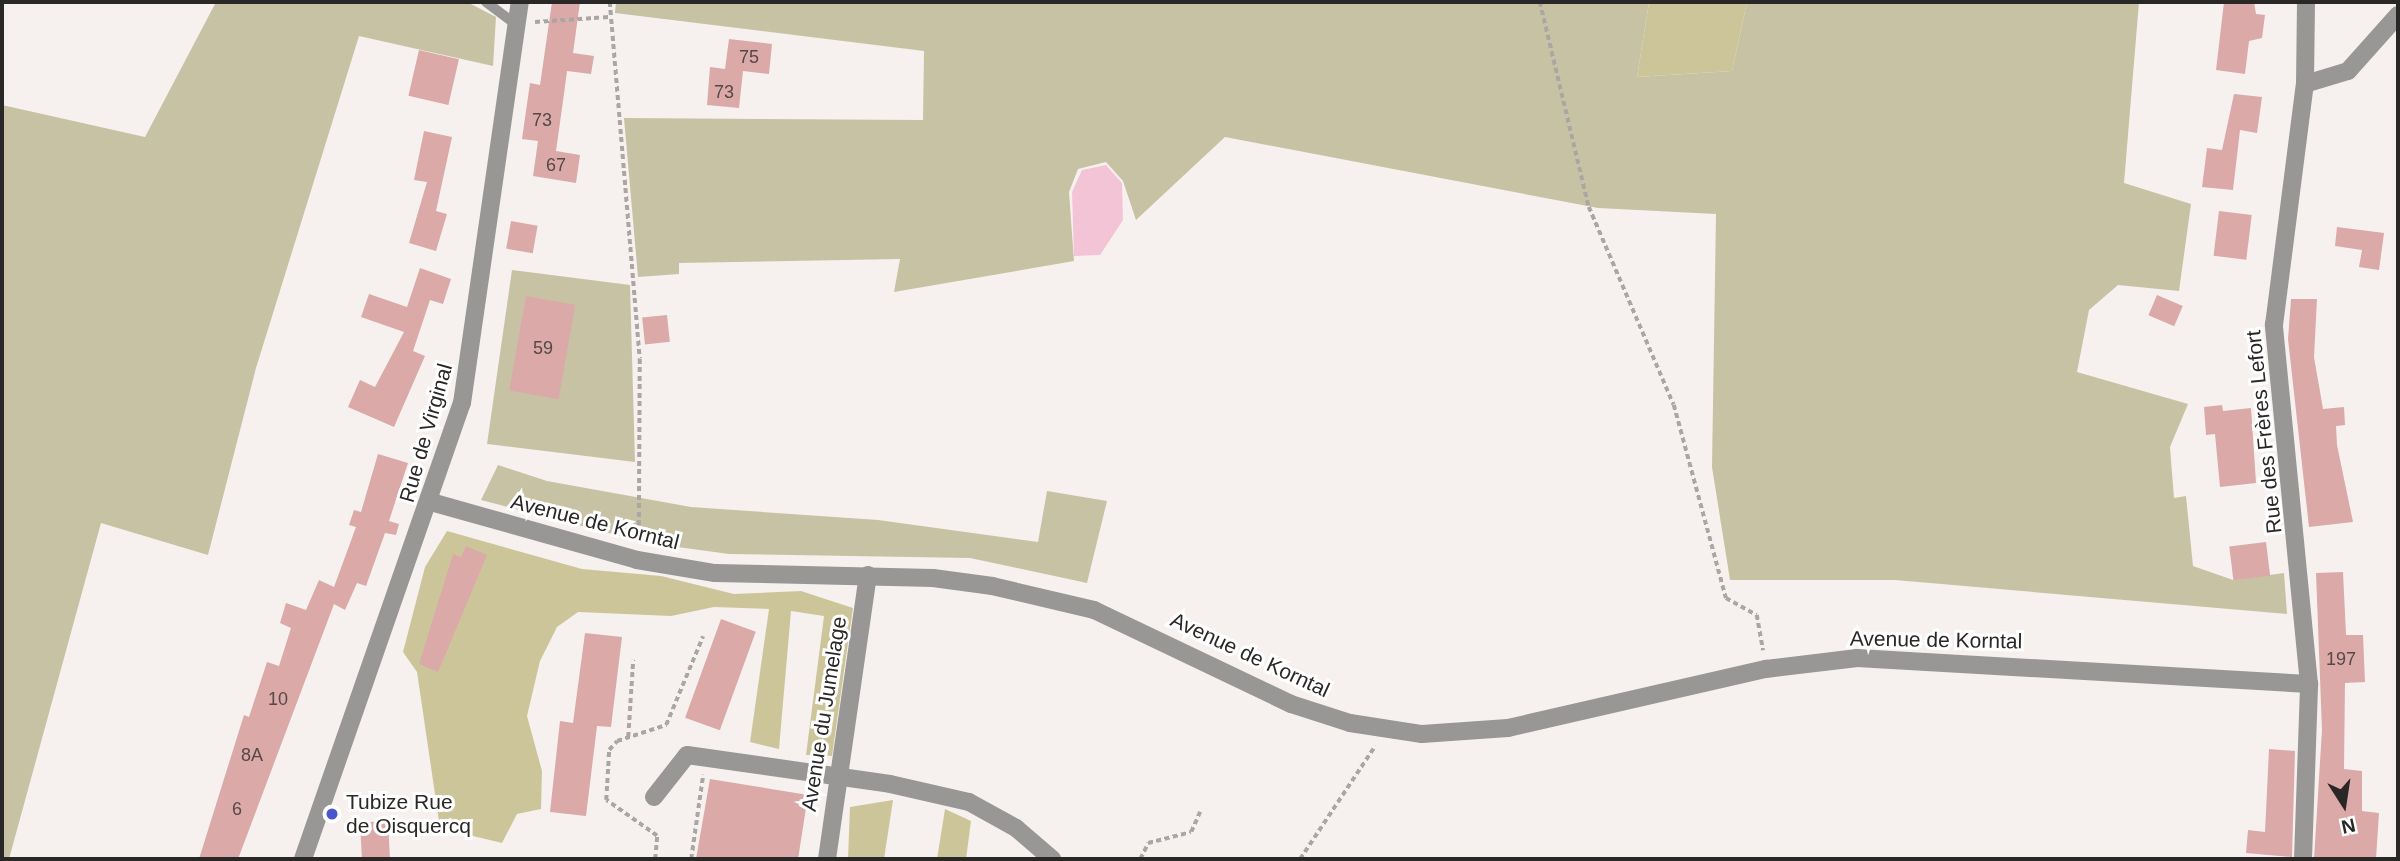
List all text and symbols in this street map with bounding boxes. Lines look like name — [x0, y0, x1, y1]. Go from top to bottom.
house number: 75 — [739, 46, 759, 68]
house number: 73 — [714, 81, 734, 103]
house number: 73 — [532, 109, 552, 131]
house number: 67 — [546, 154, 566, 176]
street label: Rue des Frères Lefort — [2241, 329, 2287, 535]
house number: 59 — [533, 337, 553, 359]
street label: Rue de Virginal — [394, 361, 458, 505]
street label: Avenue de Korntal — [508, 489, 682, 555]
street label: Avenue de Korntal — [1167, 607, 1333, 703]
street label: Avenue du Jumelage — [796, 615, 852, 813]
street label: Avenue de Korntal — [1850, 626, 2022, 654]
house number: 197 — [2326, 648, 2356, 670]
house number: 10 — [268, 688, 288, 710]
house number: 8A — [241, 744, 263, 766]
north arrow — [2309, 770, 2379, 840]
place label: Tubize Rue de Oisquercq — [346, 789, 471, 839]
house number: 6 — [232, 798, 242, 820]
marker: Tubize Rue de Oisquercq — [324, 806, 340, 822]
text: N — [2340, 814, 2357, 838]

